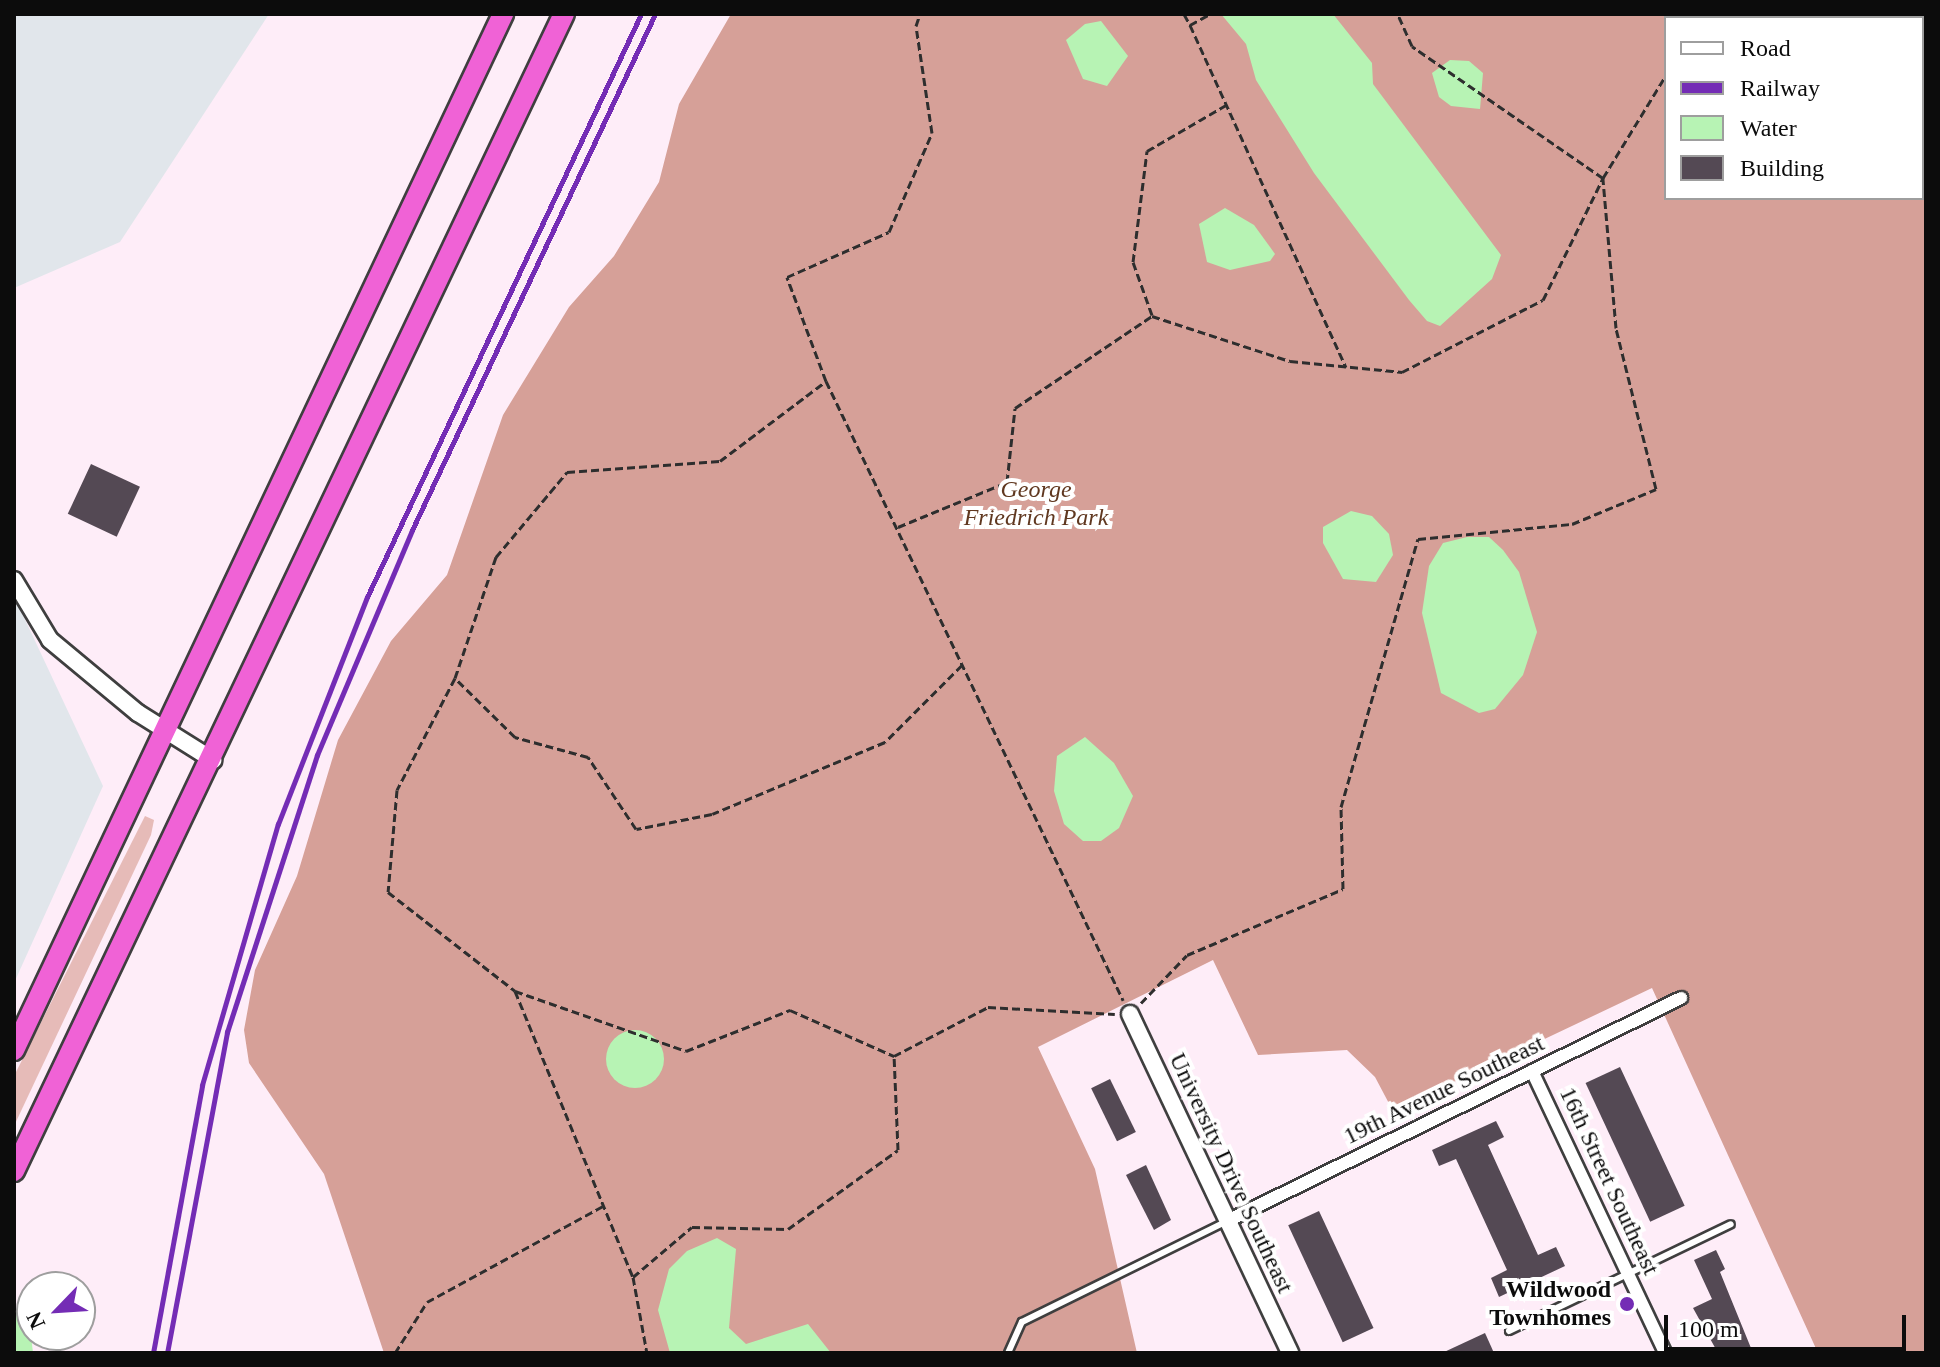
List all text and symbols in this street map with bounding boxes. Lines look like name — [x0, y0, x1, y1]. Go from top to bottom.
legend — [1664, 16, 1924, 200]
text: Road — [1740, 35, 1791, 61]
text: Railway — [1740, 75, 1820, 101]
text: Water — [1740, 115, 1797, 141]
text: Building — [1740, 155, 1824, 181]
park label: George Friedrich Park — [964, 476, 1108, 532]
street label: 19th Avenue Southeast — [1338, 1029, 1550, 1151]
street label: University Drive Southeast — [1163, 1049, 1299, 1297]
street label: 16th Street Southeast — [1553, 1082, 1665, 1280]
north arrow — [16, 1271, 96, 1351]
place label: Wildwood Townhomes — [1489, 1276, 1611, 1332]
marker: Wildwood Townhomes — [1618, 1295, 1636, 1313]
scale bar — [1668, 1299, 1910, 1349]
text: N — [21, 1308, 50, 1333]
text: 100 m — [1678, 1316, 1739, 1342]

